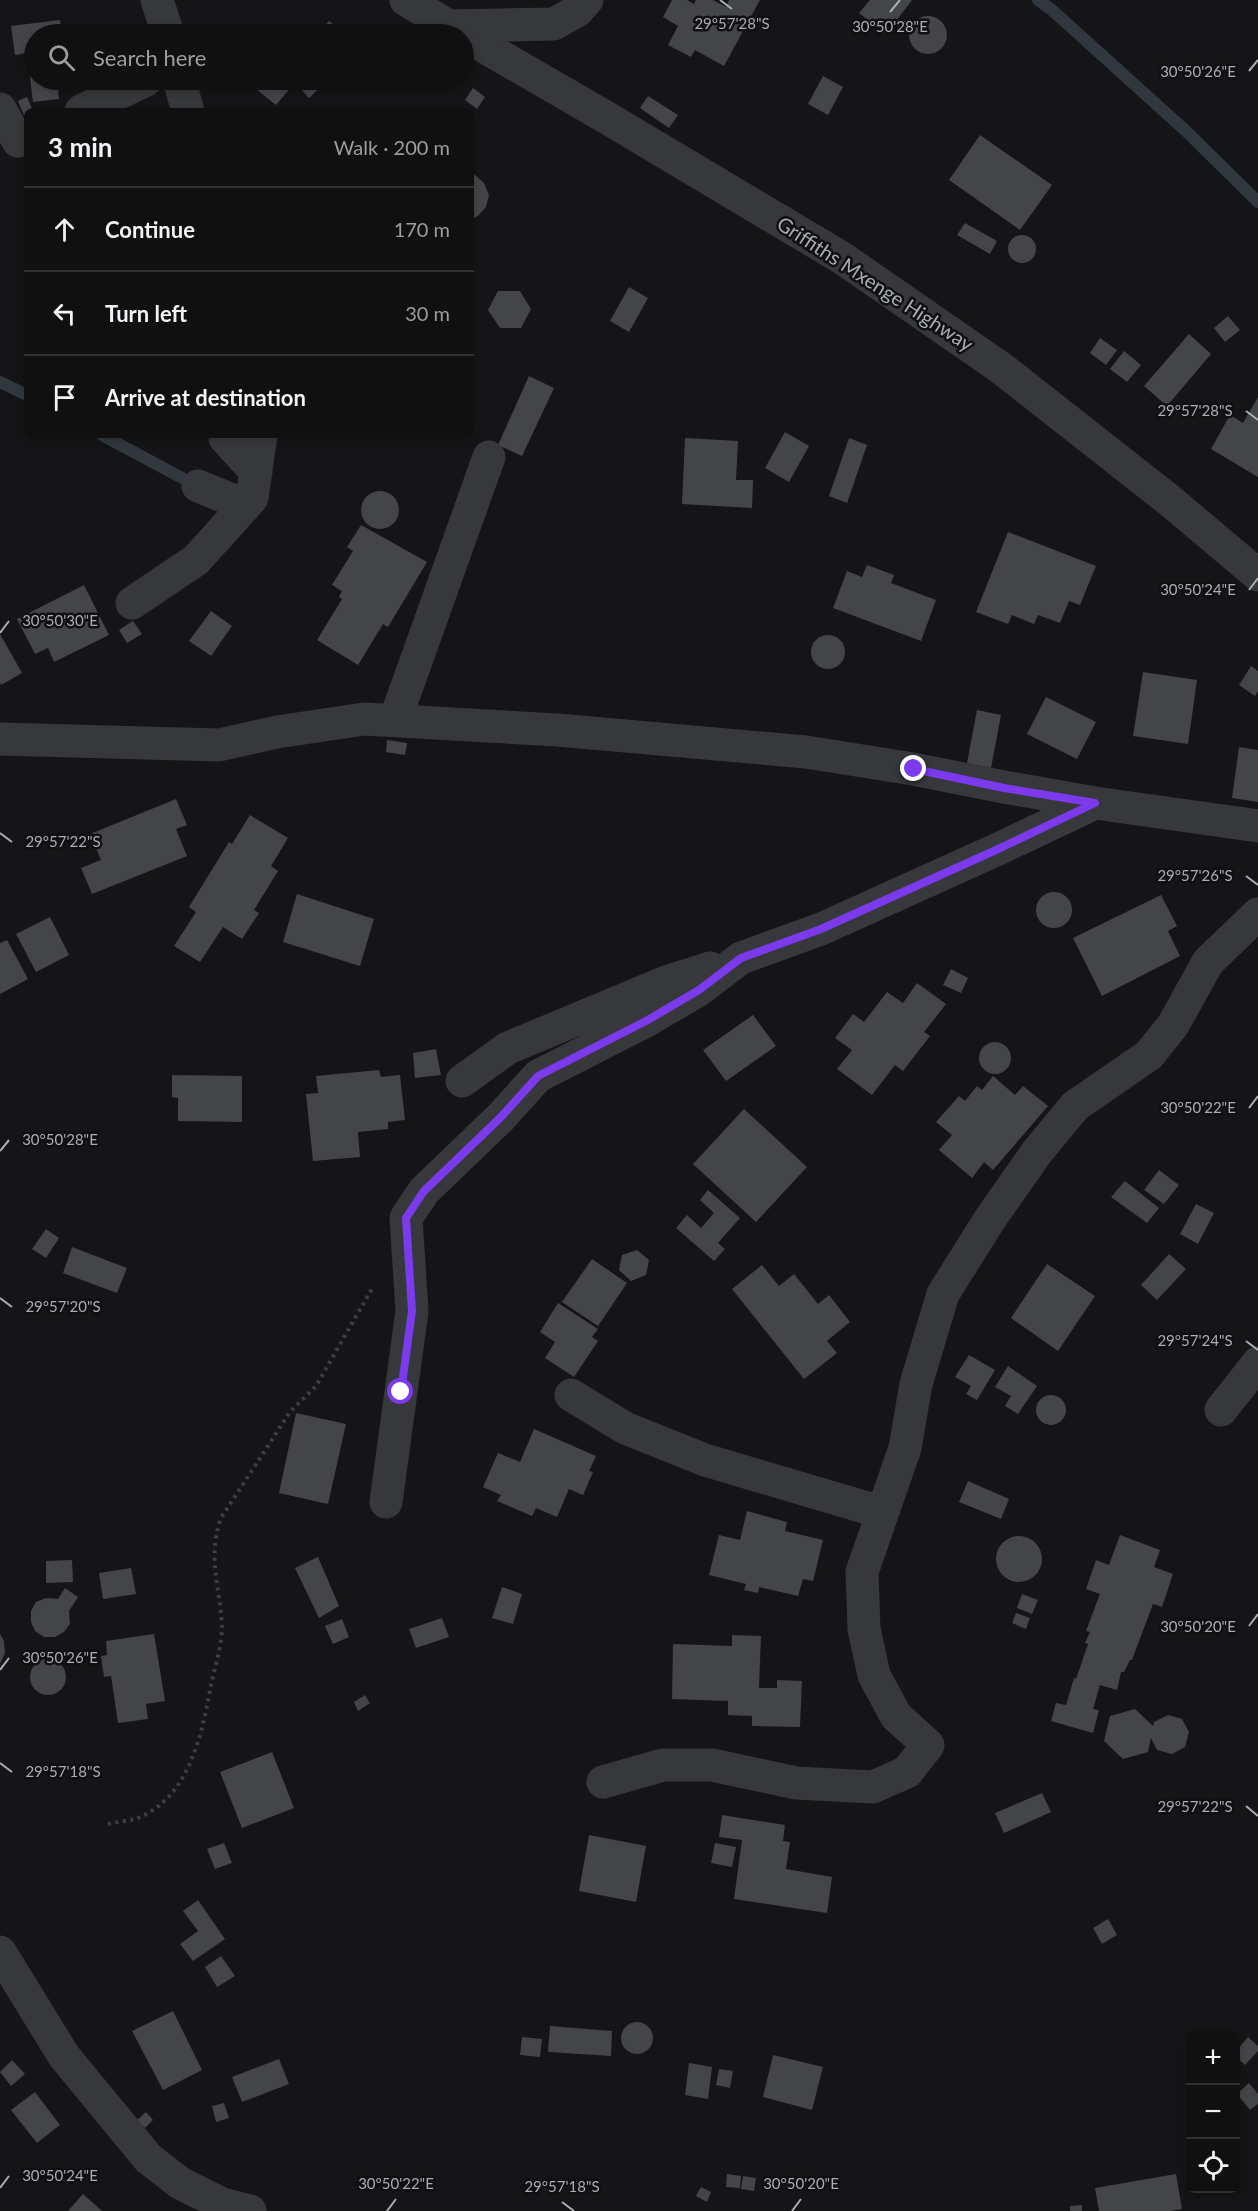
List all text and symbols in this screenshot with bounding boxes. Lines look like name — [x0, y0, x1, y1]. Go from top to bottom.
text: 29°57'28"S — [694, 14, 770, 32]
text: 30°50'28"E — [852, 17, 928, 35]
search box — [24, 24, 474, 90]
icon: search — [45, 41, 78, 74]
text: Search here — [93, 44, 206, 71]
text: 30°50'26"E — [1160, 62, 1236, 80]
text: 3 min — [48, 131, 112, 163]
text: Walk · 200 m — [334, 135, 450, 159]
street label: Griffiths Mxenge Highway — [773, 211, 979, 356]
icon: ahead — [48, 213, 81, 246]
text: Continue — [105, 216, 195, 243]
text: 170 m — [394, 217, 450, 241]
icon: left — [48, 297, 81, 330]
text: Turn left — [105, 300, 187, 327]
text: 30 m — [405, 301, 450, 325]
icon: arrive — [48, 381, 81, 414]
text: Arrive at destination — [105, 384, 306, 411]
text: 29°57'28"S — [1157, 401, 1233, 419]
text: 30°50'24"E — [1160, 580, 1236, 598]
text: 30°50'30"E — [22, 611, 98, 629]
route end — [900, 755, 926, 781]
text: 29°57'22"S — [25, 832, 101, 850]
text: 29°57'26"S — [1157, 866, 1233, 884]
text: 30°50'22"E — [1160, 1098, 1236, 1116]
text: 30°50'28"E — [22, 1130, 98, 1148]
text: 29°57'20"S — [25, 1297, 101, 1315]
text: 29°57'24"S — [1157, 1331, 1233, 1349]
route start — [387, 1378, 413, 1404]
text: 30°50'20"E — [1160, 1617, 1236, 1635]
text: 30°50'26"E — [22, 1648, 98, 1666]
text: 29°57'18"S — [25, 1762, 101, 1780]
text: 29°57'22"S — [1157, 1797, 1233, 1815]
map controls — [1186, 2031, 1240, 2193]
button: + — [1186, 2031, 1240, 2085]
button: − — [1186, 2085, 1240, 2139]
button: locate — [1186, 2139, 1240, 2193]
text: 30°50'24"E — [22, 2166, 98, 2184]
text: 30°50'22"E — [358, 2174, 434, 2192]
text: 30°50'20"E — [763, 2174, 839, 2192]
text: 29°57'18"S — [524, 2177, 600, 2195]

